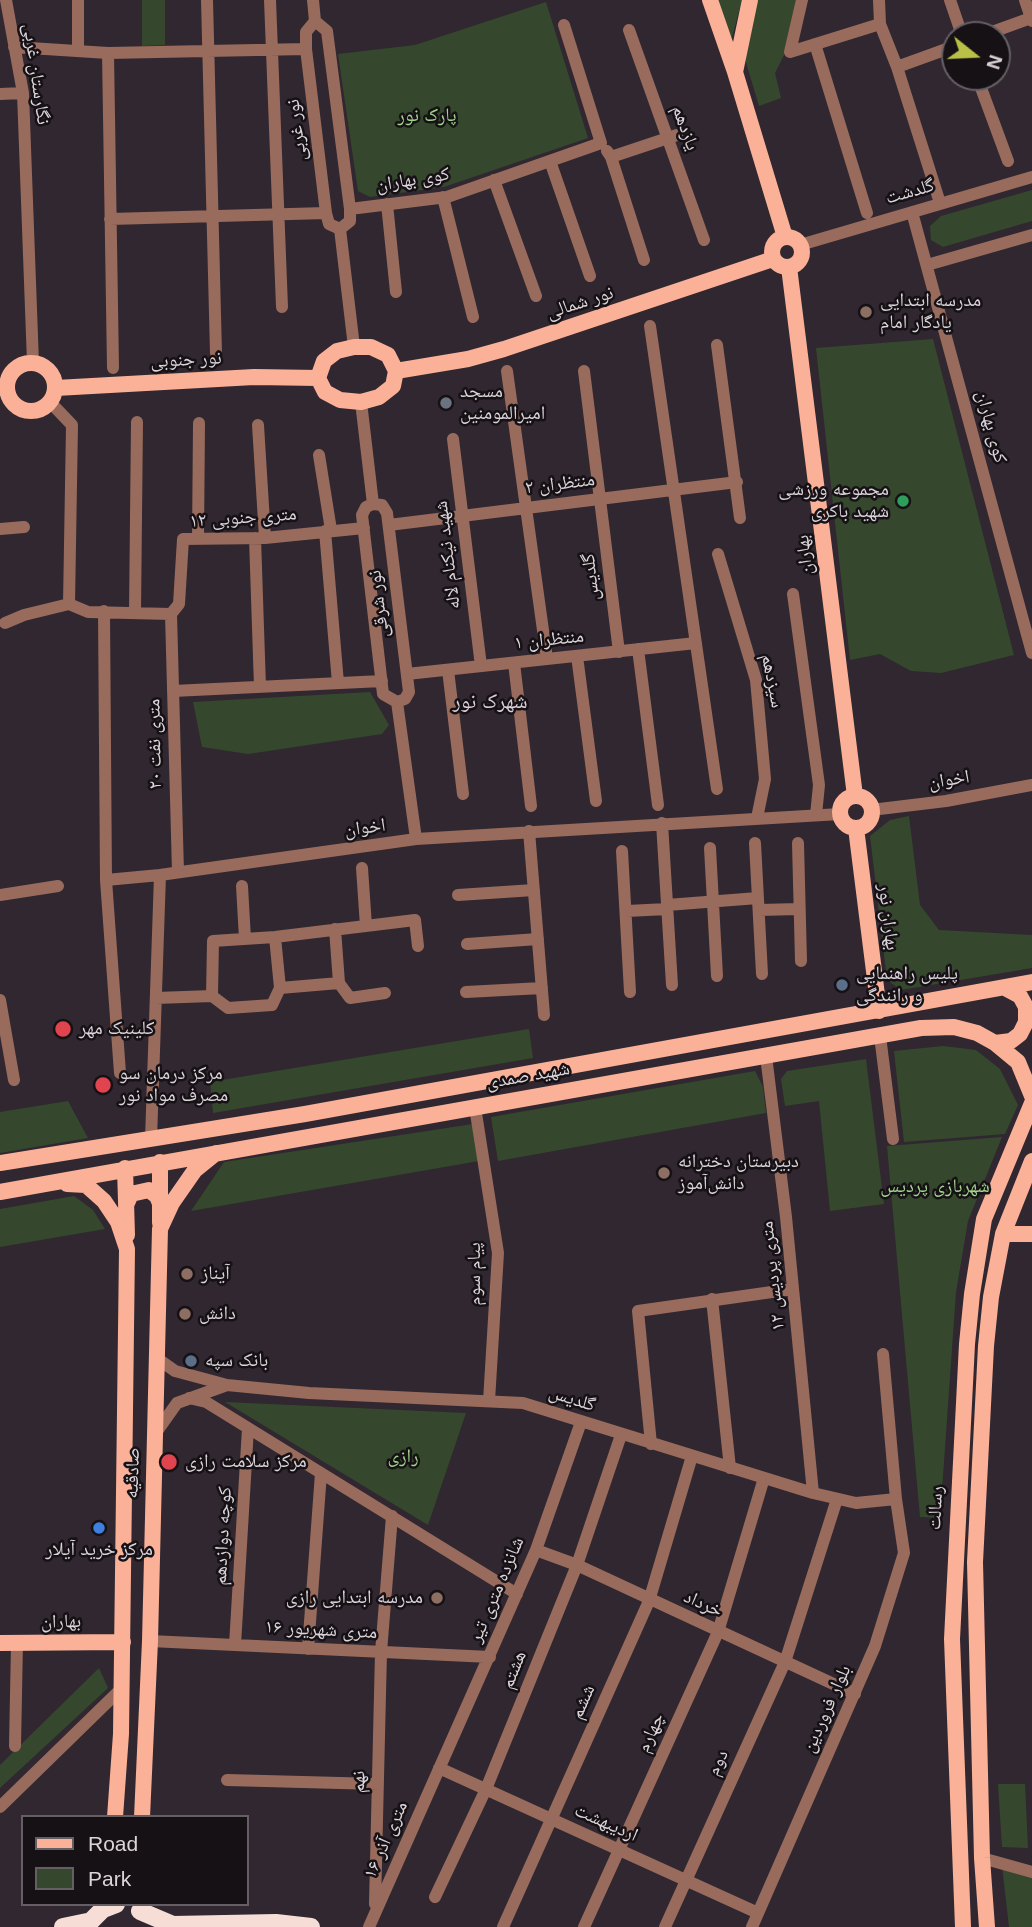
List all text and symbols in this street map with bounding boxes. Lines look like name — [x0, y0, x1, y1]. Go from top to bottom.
north arrow — [941, 21, 1011, 91]
street label: نگارستان غربی — [18, 22, 54, 126]
text: N — [982, 52, 1007, 72]
street label: نور غربی — [282, 98, 312, 162]
street label: یازدهم — [666, 102, 704, 154]
park label: پارک نور — [397, 105, 457, 127]
street label: کوی بهاران — [375, 163, 451, 197]
street label: گلدشت — [883, 174, 937, 210]
street label: نور شمالی — [544, 282, 616, 324]
place label: مدرسه ابتدایی یادگار امام — [880, 290, 981, 334]
marker: مدرسه ابتدایی یادگار امام — [858, 304, 874, 320]
street label: نور جنوبی — [150, 347, 222, 373]
place label: مسجد امیرالمومنین — [460, 381, 545, 425]
street label: کوی بهاران — [970, 388, 1012, 466]
marker: مسجد امیرالمومنین — [438, 395, 454, 411]
street label: منتظران ۲ — [524, 468, 596, 500]
place label: مجموعه ورزشی شهید باکری — [778, 479, 889, 523]
marker: مجموعه ورزشی شهید باکری — [895, 493, 911, 509]
street label: شهید نیکنام لاله — [430, 499, 466, 611]
street label: ۱۲ متری جنوبی — [189, 503, 297, 533]
street label: بهاران — [791, 534, 819, 576]
street label: گلدیس — [577, 552, 605, 602]
street label: نور شرقی — [364, 569, 394, 639]
street label: منتظران ۱ — [513, 625, 585, 655]
street label: سیزدهم — [756, 652, 788, 710]
district label: شهرک نور — [452, 689, 528, 715]
street label: ۲۰ متری نفت — [143, 698, 167, 790]
street label: اخوان — [927, 766, 971, 794]
street label: اخوان — [343, 814, 387, 842]
street label: بهاران نور — [873, 882, 903, 952]
place label: پلیس راهنمایی و رانندگی — [856, 963, 958, 1007]
marker: پلیس راهنمایی و رانندگی — [834, 977, 850, 993]
place label: کلینیک مهر — [79, 1018, 154, 1040]
marker: کلینیک مهر — [53, 1019, 73, 1039]
street label: شهید صمدی — [484, 1057, 572, 1095]
place label: مرکز درمان سو مصرف مواد نور — [119, 1063, 228, 1107]
marker: مرکز درمان سو مصرف مواد نور — [93, 1075, 113, 1095]
place label: دبیرستان دخترانه دانش‌آموز — [678, 1151, 799, 1195]
marker: دبیرستان دخترانه دانش‌آموز — [656, 1165, 672, 1181]
park label: شهربازی پردیس — [880, 1176, 990, 1198]
street label: ۱۲ متری پردیس — [756, 1220, 790, 1332]
street label: پیام سوم — [464, 1242, 486, 1306]
place label: آیناز — [201, 1263, 230, 1285]
marker: آیناز — [179, 1266, 195, 1282]
place label: دانش — [199, 1303, 236, 1325]
marker: دانش — [177, 1306, 193, 1322]
place label: بانک سپه — [205, 1350, 268, 1372]
marker: بانک سپه — [183, 1353, 199, 1369]
street label: گلدیس — [546, 1381, 598, 1417]
park label: رازی — [388, 1446, 418, 1468]
street label: صادقیه — [121, 1447, 145, 1499]
place label: مرکز سلامت رازی — [185, 1451, 307, 1473]
marker: مرکز سلامت رازی — [159, 1452, 179, 1472]
street label: رسالت — [923, 1485, 949, 1531]
street label: کوچه دوازدهم — [209, 1486, 237, 1586]
marker: مرکز خرید آیلار — [91, 1520, 107, 1536]
street label: شانزده متری تیر — [465, 1534, 529, 1646]
place label: مرکز خرید آیلار — [45, 1539, 153, 1561]
street label: خرداد — [680, 1585, 726, 1623]
place label: مدرسه ابتدایی رازی — [286, 1587, 423, 1609]
marker: مدرسه ابتدایی رازی — [429, 1590, 445, 1606]
street label: بهاران — [41, 1610, 81, 1634]
street label: ۱۶ متری شهریور — [264, 1616, 378, 1644]
street label: هشتم — [496, 1648, 532, 1692]
street label: بلوار فروردین — [798, 1662, 856, 1756]
street label: ششم — [565, 1681, 601, 1723]
street label: چهارم — [632, 1710, 670, 1756]
street label: دوم — [702, 1746, 734, 1780]
street label: نهم — [347, 1771, 371, 1793]
street label: ۱۶ متری آذر — [359, 1798, 413, 1882]
street label: اردیبهشت — [571, 1799, 641, 1847]
legend — [21, 1815, 248, 1906]
text: Road — [88, 1832, 138, 1855]
text: Park — [88, 1867, 131, 1890]

